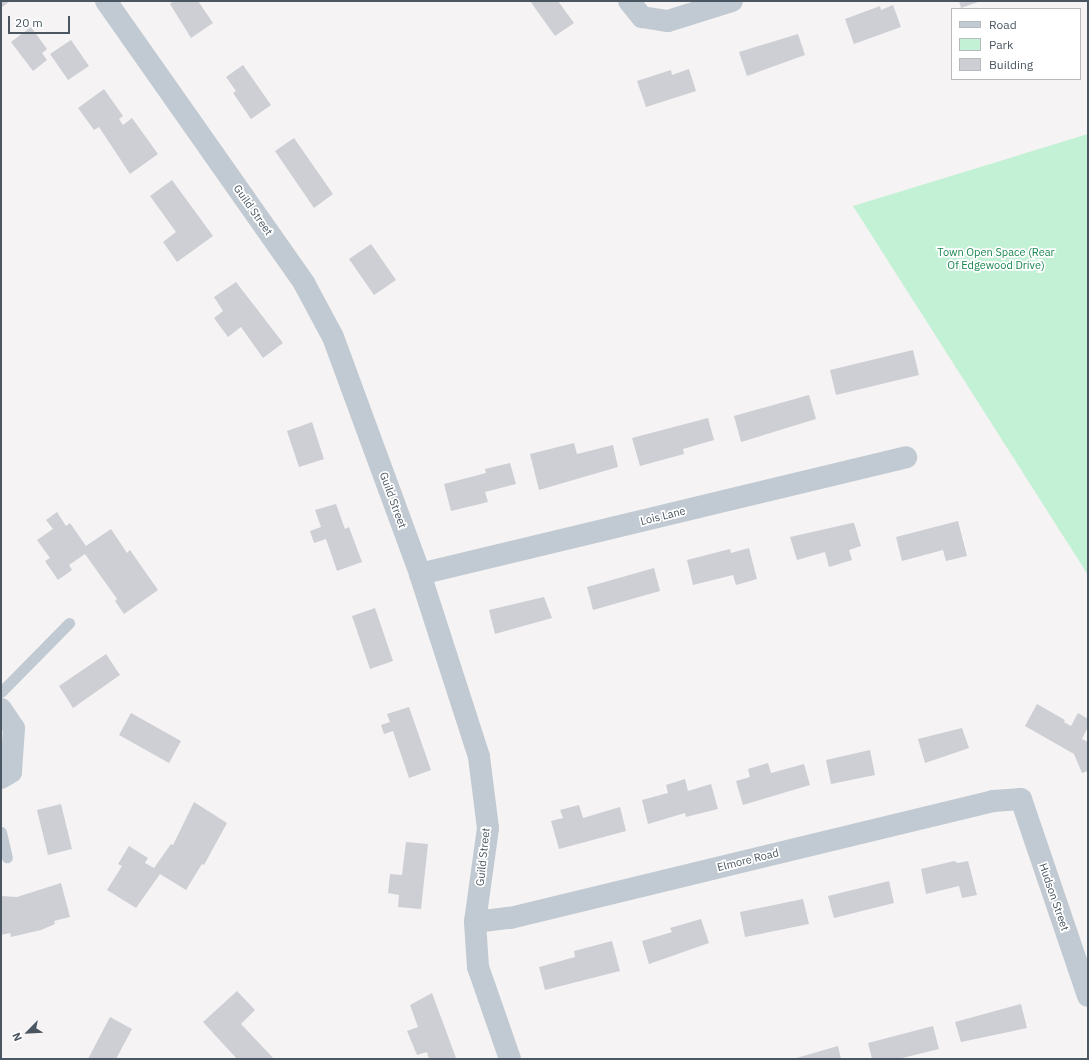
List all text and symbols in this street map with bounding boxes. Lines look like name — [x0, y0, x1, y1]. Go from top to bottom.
scale bar — [10, 8, 72, 34]
legend — [951, 8, 1081, 80]
text: 20 m — [15, 15, 43, 30]
text: Road — [989, 17, 1017, 32]
text: Park — [989, 37, 1013, 52]
text: Building — [989, 57, 1033, 72]
street label: Guild Street — [231, 182, 275, 238]
park label: Town Open Space (Rear Of Edgewood Drive) — [937, 246, 1055, 272]
street label: Guild Street — [377, 470, 409, 530]
street label: Lois Lane — [639, 504, 687, 528]
street label: Guild Street — [473, 827, 493, 887]
street label: Elmore Road — [716, 846, 780, 874]
street label: Hudson Street — [1036, 861, 1072, 933]
north arrow — [8, 1012, 48, 1052]
text: N — [9, 1030, 25, 1043]

